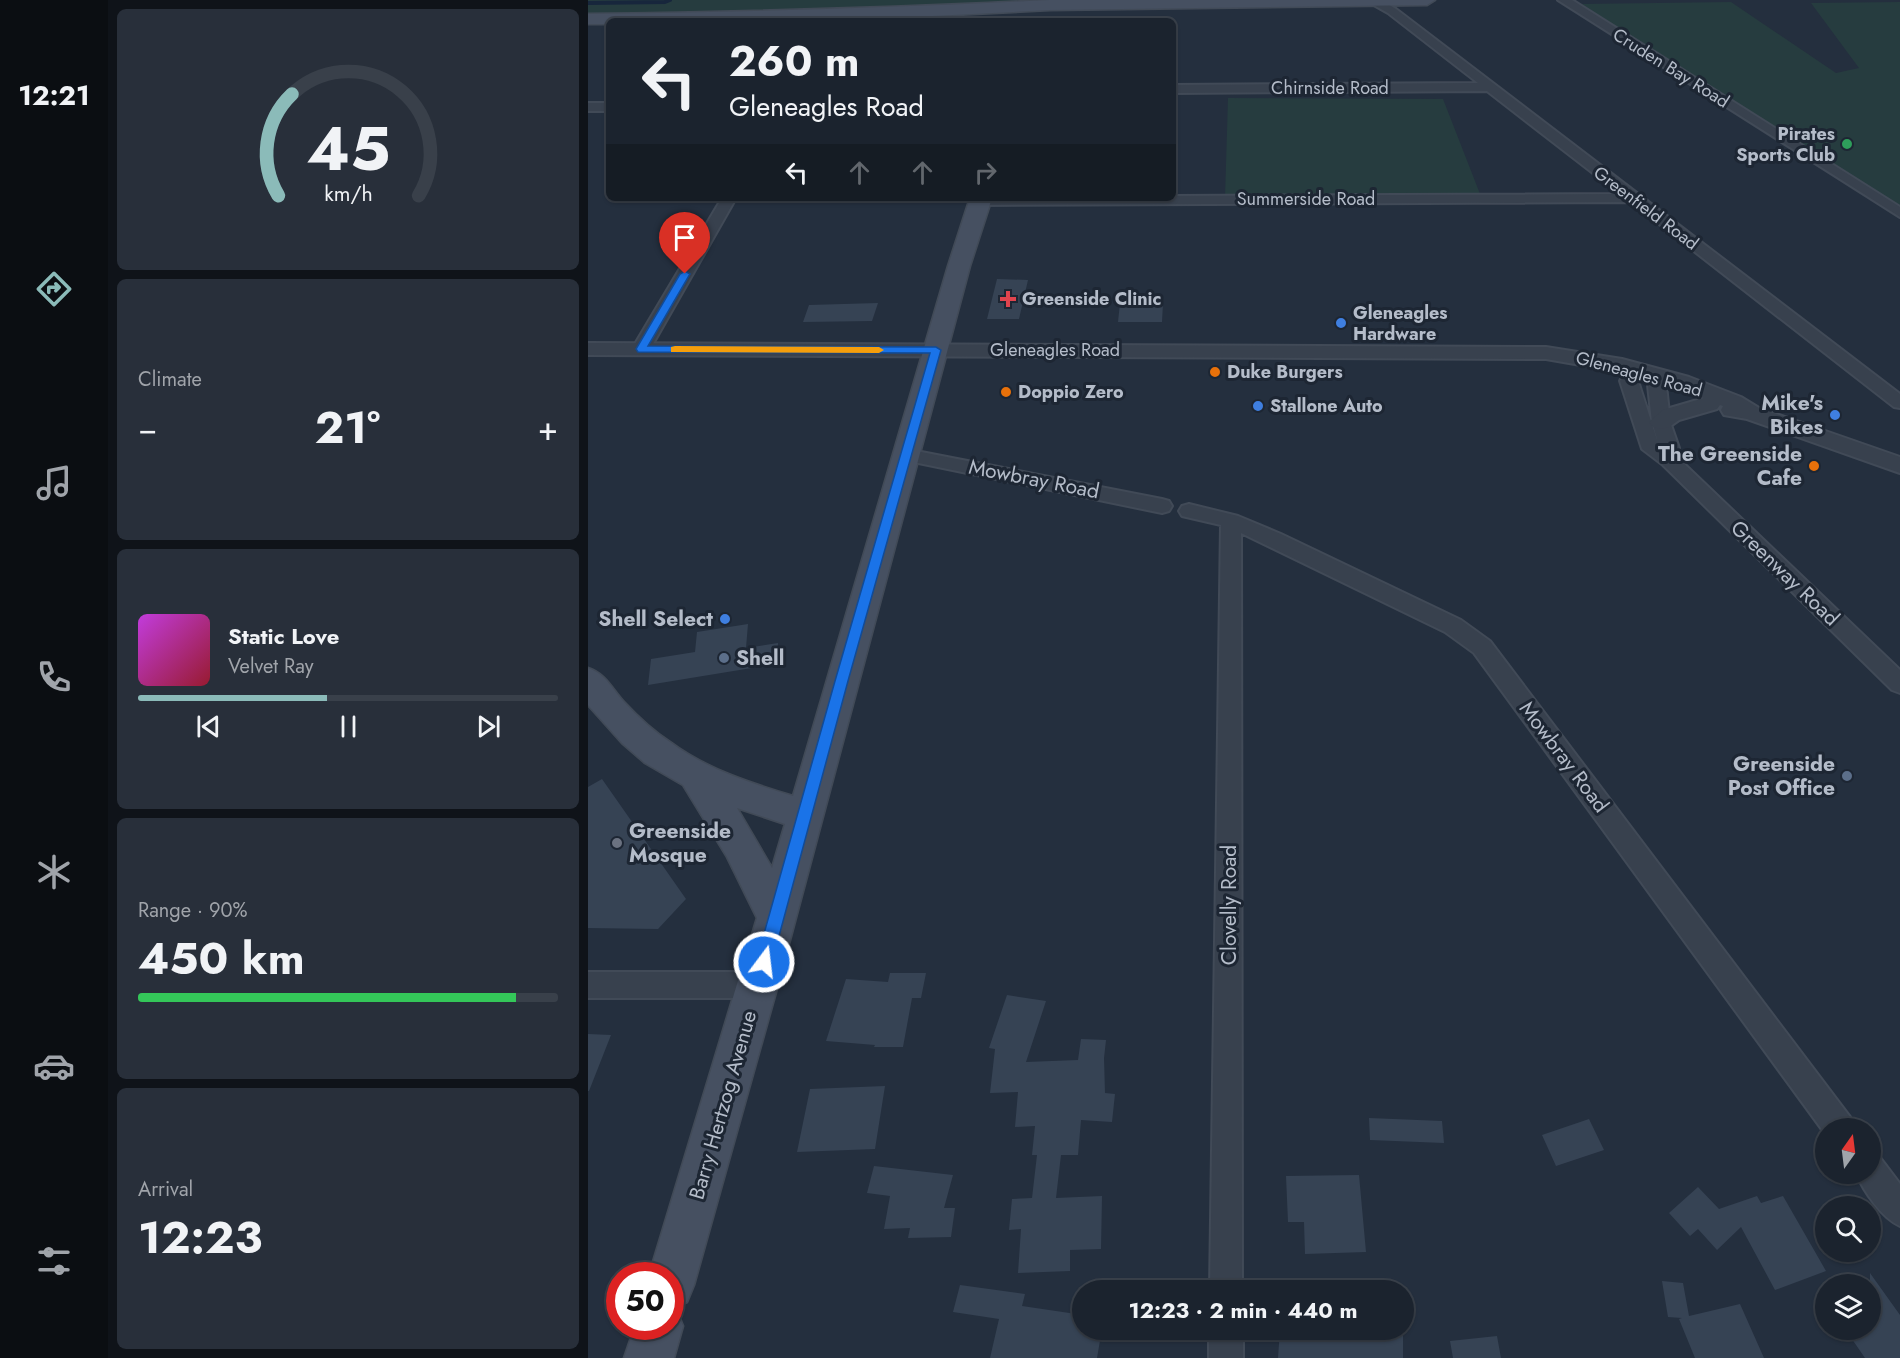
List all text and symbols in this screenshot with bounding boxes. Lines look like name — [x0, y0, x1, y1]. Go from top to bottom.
street label: Cruden Bay Road — [1608, 22, 1734, 114]
text: 260 m — [729, 31, 860, 92]
icon: left — [630, 42, 708, 120]
street label: Chirnside Road — [1271, 75, 1389, 101]
text: 12:21 — [18, 76, 90, 115]
text: Gleneagles Road — [729, 87, 924, 126]
text: 45 — [306, 104, 390, 194]
place label: Pirates Sports Club — [1736, 121, 1835, 168]
marker: Pirates Sports Club — [1840, 137, 1854, 151]
icon: left — [780, 156, 813, 189]
icon: ahead — [843, 156, 876, 189]
icon: ahead — [906, 156, 939, 189]
icon: right — [969, 156, 1002, 189]
street label: Greenfield Road — [1588, 160, 1704, 256]
text: km/h — [324, 179, 372, 210]
street label: Summerside Road — [1237, 186, 1375, 212]
pin — [659, 212, 710, 274]
icon: arrive — [668, 221, 701, 254]
icon: directions — [33, 268, 75, 310]
place label: Greenside Clinic — [1022, 286, 1161, 312]
marker: Greenside Clinic — [999, 290, 1017, 308]
place label: Gleneagles Hardware — [1353, 300, 1448, 347]
marker: Gleneagles Hardware — [1334, 316, 1348, 330]
street label: Gleneagles Road — [990, 337, 1120, 363]
street label: Gleneagles Road — [1573, 345, 1705, 403]
place label: Duke Burgers — [1227, 359, 1343, 385]
text: Climate — [138, 365, 202, 394]
marker: Duke Burgers — [1208, 365, 1222, 379]
place label: Doppio Zero — [1018, 379, 1124, 405]
marker: Doppio Zero — [999, 385, 1013, 399]
place label: Mike's Bikes — [1761, 388, 1823, 442]
place label: Stallone Auto — [1270, 393, 1383, 419]
text: 21° — [315, 395, 380, 460]
marker: Stallone Auto — [1251, 399, 1265, 413]
text: − — [138, 405, 157, 452]
text: + — [538, 405, 558, 452]
marker: Mike's Bikes — [1828, 408, 1842, 422]
place label: The Greenside Cafe — [1658, 439, 1802, 493]
street label: Mowbray Road — [966, 452, 1102, 506]
marker: The Greenside Cafe — [1807, 459, 1821, 473]
icon: music — [33, 462, 75, 504]
street label: Greenway Road — [1724, 513, 1846, 633]
place label: Shell Select — [598, 604, 713, 634]
marker: Shell Select — [718, 612, 732, 626]
text: Static Love — [228, 620, 339, 652]
place label: Shell — [736, 643, 784, 673]
marker: Shell — [717, 651, 731, 665]
text: Velvet Ray — [228, 652, 314, 681]
icon: phone — [33, 656, 75, 698]
street label: Mowbray Road — [1512, 695, 1616, 819]
icon: previous — [192, 710, 225, 743]
icon: pause — [332, 710, 365, 743]
icon: next — [472, 710, 505, 743]
place label: Greenside Post Office — [1728, 749, 1835, 803]
marker: Greenside Post Office — [1840, 769, 1854, 783]
place label: Greenside Mosque — [629, 816, 731, 870]
marker: Greenside Mosque — [610, 836, 624, 850]
street label: Clovelly Road — [1214, 845, 1244, 965]
icon: climate — [33, 851, 75, 893]
text: Range · 90% — [138, 896, 248, 925]
text: 450 km — [138, 926, 305, 991]
position arrow — [732, 930, 796, 994]
street label: Barry Hertzog Avenue — [682, 1007, 764, 1203]
icon: car — [33, 1045, 75, 1087]
north arrow — [1815, 1118, 1881, 1184]
map controls — [1815, 1118, 1881, 1340]
text: Arrival — [138, 1175, 193, 1204]
button: search — [1815, 1196, 1881, 1262]
text: 12:23 — [138, 1205, 262, 1270]
icon: filters — [33, 1240, 75, 1282]
speed limit sign: 50 — [606, 1262, 684, 1340]
button: layers — [1815, 1274, 1881, 1340]
text: 12:23 · 2 min · 440 m — [1128, 1294, 1358, 1326]

